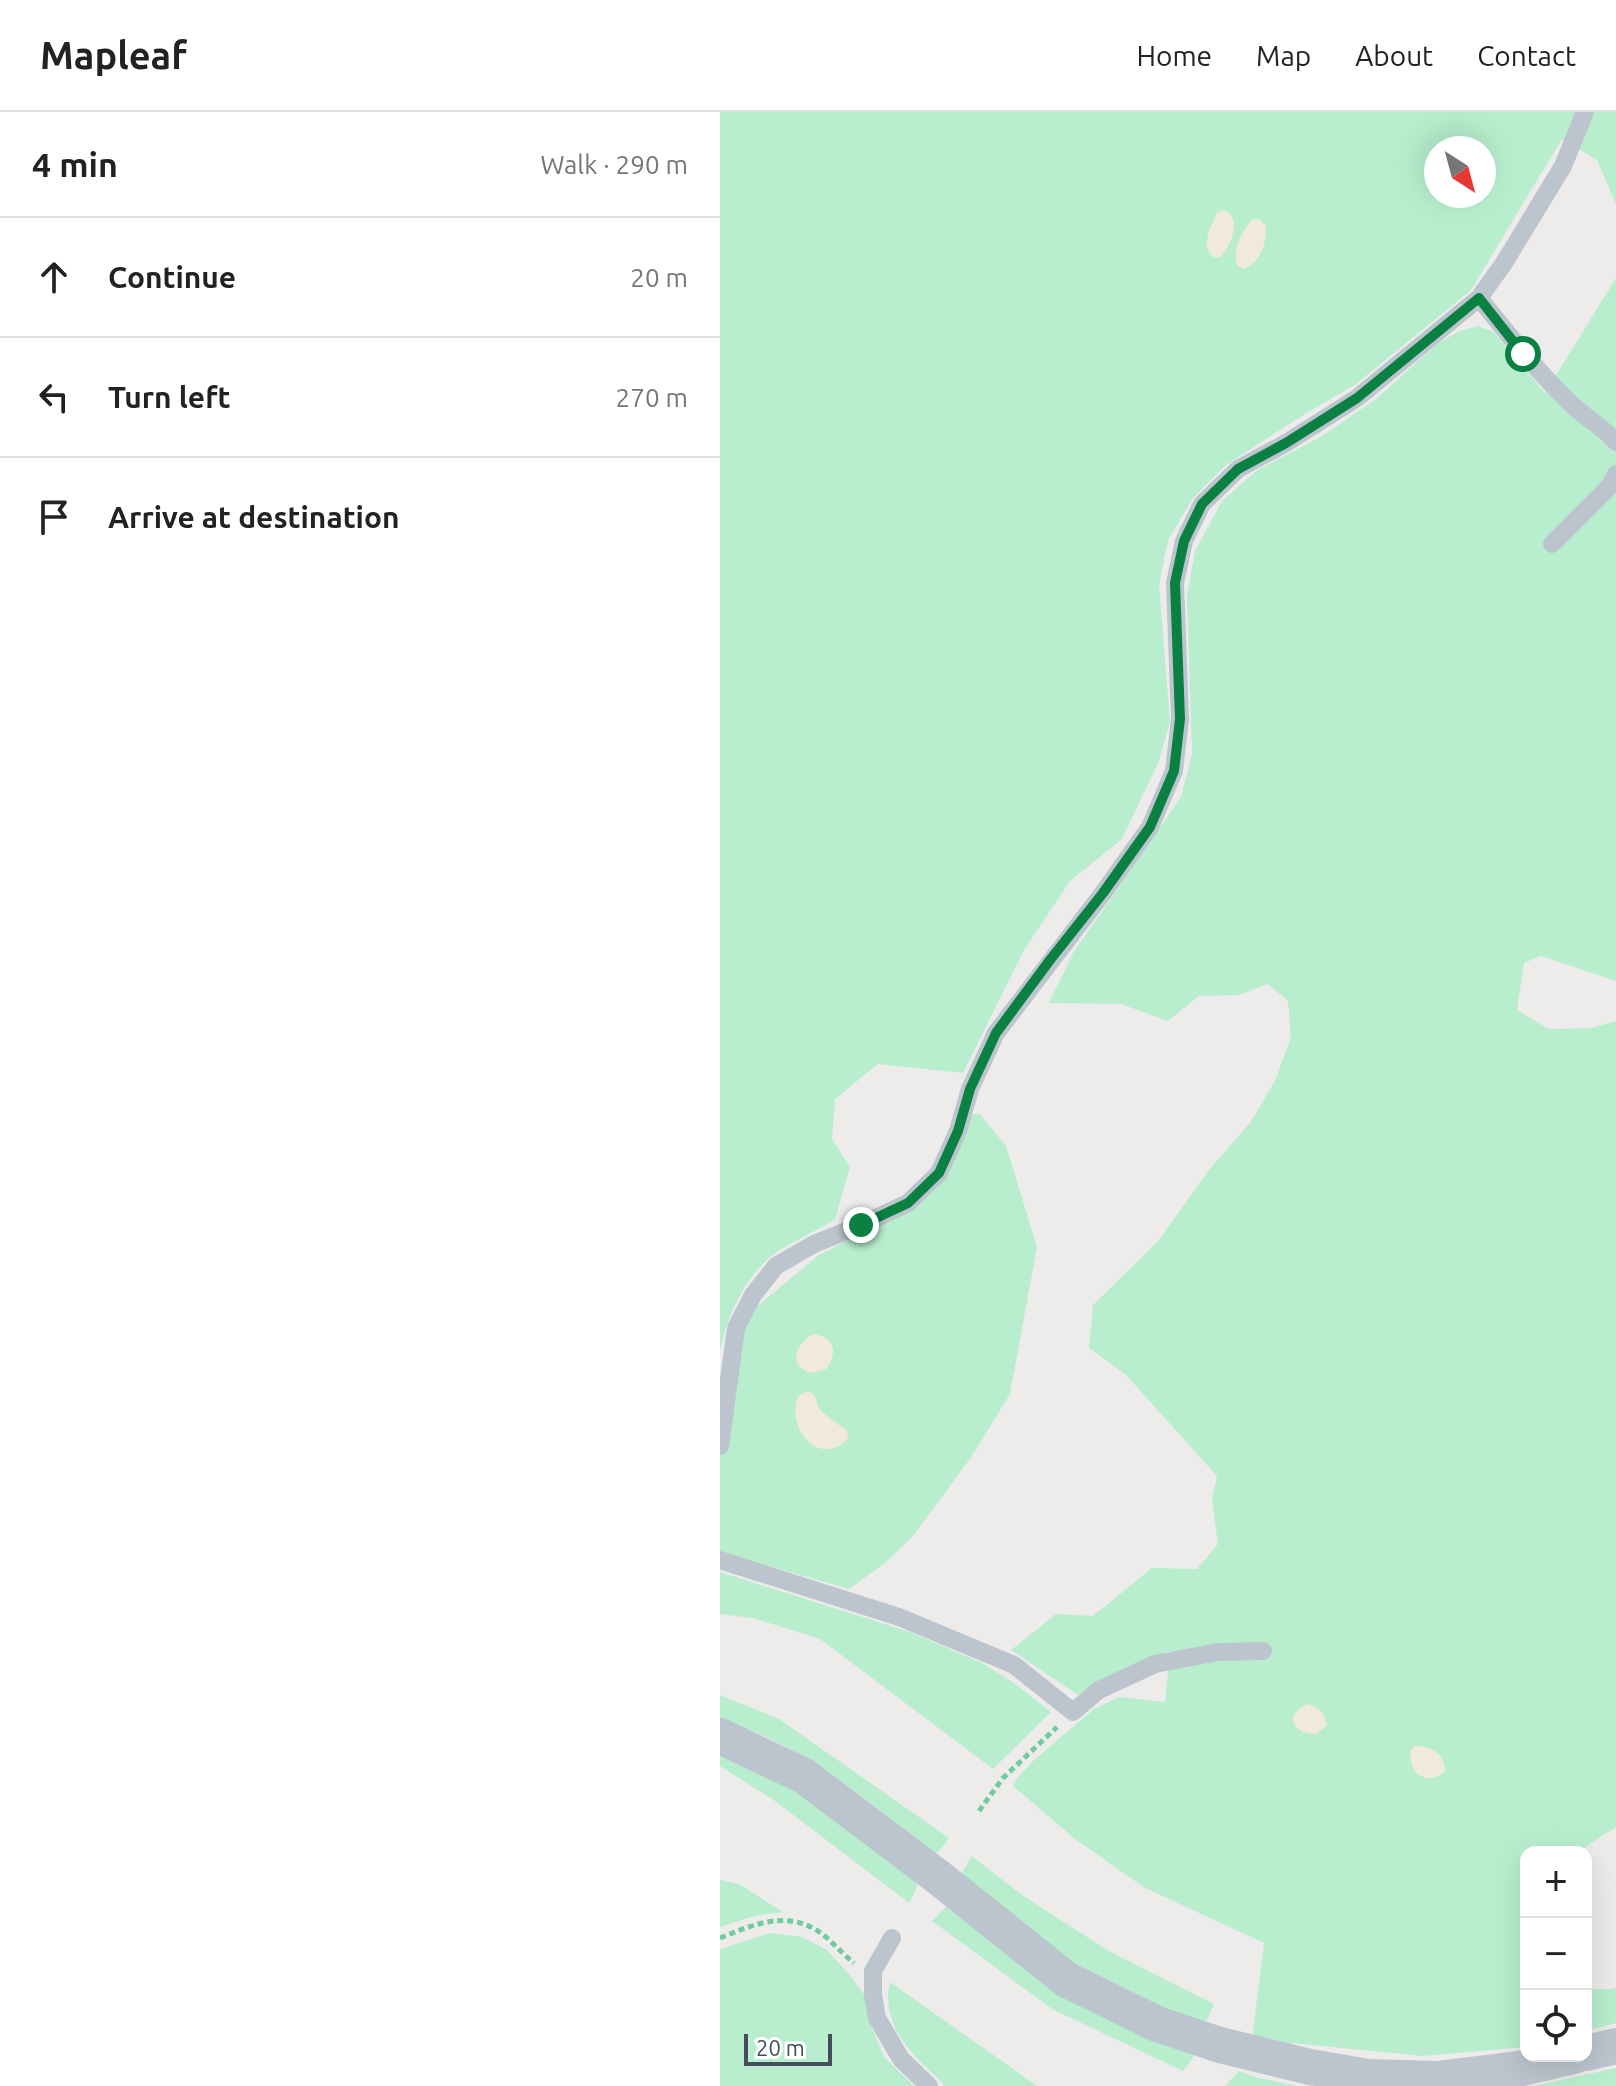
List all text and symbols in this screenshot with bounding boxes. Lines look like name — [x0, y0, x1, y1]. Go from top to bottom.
text: Mapleaf — [40, 34, 187, 76]
text: Home — [1137, 40, 1212, 71]
text: Map — [1256, 40, 1311, 71]
text: About — [1355, 40, 1433, 71]
text: Contact — [1477, 40, 1576, 71]
north arrow — [1424, 136, 1496, 208]
text: 4 min — [32, 145, 118, 183]
text: Walk · 290 m — [540, 150, 688, 179]
icon: ahead — [32, 255, 76, 299]
text: Continue — [108, 260, 236, 294]
text: 20 m — [630, 263, 688, 292]
route start — [1505, 336, 1541, 372]
icon: left — [32, 375, 76, 419]
text: Turn left — [108, 380, 230, 414]
text: 270 m — [616, 383, 688, 412]
icon: arrive — [32, 495, 76, 539]
text: Arrive at destination — [108, 500, 400, 534]
route end — [843, 1207, 879, 1243]
map controls — [1520, 1846, 1592, 2062]
button: + — [1520, 1846, 1592, 1918]
button: − — [1520, 1918, 1592, 1990]
button: locate — [1520, 1990, 1592, 2062]
scale bar — [744, 2030, 832, 2066]
text: 20 m — [756, 2035, 805, 2060]

